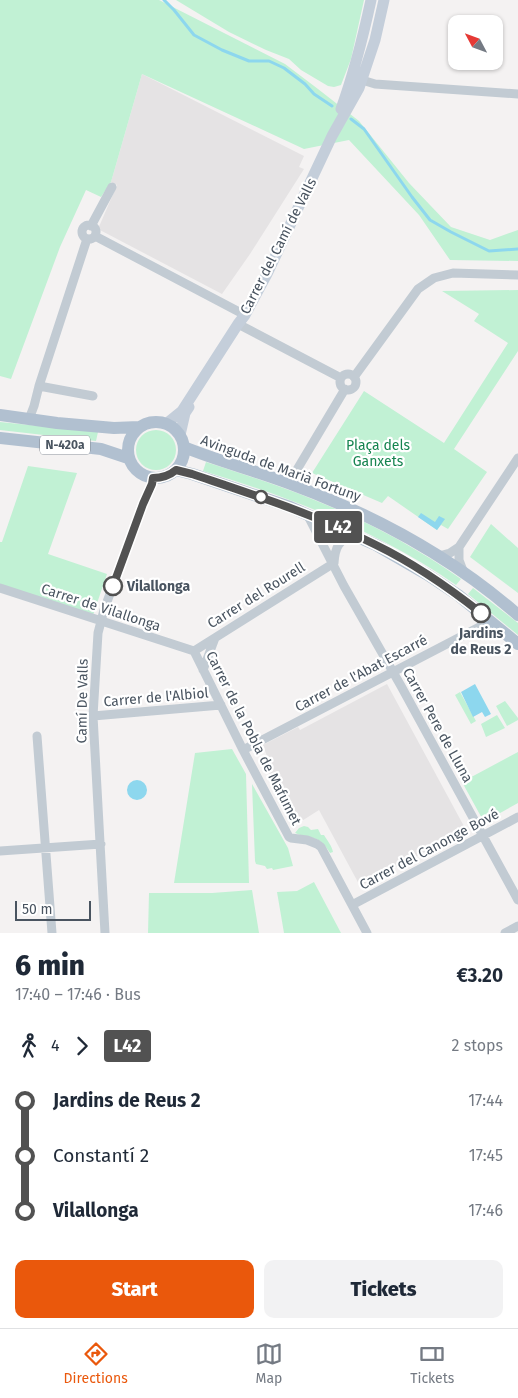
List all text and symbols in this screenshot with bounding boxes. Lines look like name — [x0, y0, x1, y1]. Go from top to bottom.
north arrow — [448, 15, 502, 70]
map controls — [448, 15, 503, 70]
street label: Carrer del Camí de Valls — [237, 175, 320, 317]
street label: Avinguda de Marià Fortuny — [198, 432, 363, 505]
road number: N-420a — [40, 436, 90, 454]
park label: Plaça dels Ganxets — [346, 437, 411, 470]
unlabelled marker — [254, 490, 268, 504]
line badge: L42 — [309, 511, 367, 543]
text: L42 — [324, 516, 352, 538]
street label: Carrer del Rourell — [204, 559, 308, 632]
marker: Vilallonga — [103, 576, 123, 596]
place label: Vilallonga — [126, 578, 190, 595]
street label: Carrer de Vilallonga — [39, 580, 163, 635]
marker: Jardins de Reus 2 — [471, 603, 491, 623]
place label: Jardins de Reus 2 — [451, 625, 511, 658]
street label: Carrer de l'Abat Escarré — [292, 631, 430, 716]
street label: Carrer de la Pobla de Mafumet — [202, 648, 305, 829]
street label: Camí De Valls — [73, 658, 92, 744]
street label: Carrer Pere de Lluna — [399, 665, 476, 786]
street label: Carrer de l'Albiol — [103, 684, 209, 711]
street label: Carrer del Canonge Bové — [357, 805, 502, 893]
scale bar — [15, 898, 91, 921]
text: 50 m — [22, 901, 53, 918]
text: 6 min — [15, 949, 85, 982]
text: €3.20 — [456, 964, 503, 987]
text: 17:40 – 17:46 · Bus — [15, 985, 141, 1004]
icon: walk — [15, 1032, 43, 1060]
icon: forward — [68, 1032, 96, 1060]
text: L42 — [114, 1035, 141, 1057]
text: 4 — [51, 1036, 60, 1055]
text: 2 stops — [452, 1036, 503, 1055]
text: Jardins de Reus 2 — [53, 1089, 201, 1112]
text: 17:44 — [468, 1091, 503, 1110]
text: Constantí 2 — [53, 1144, 149, 1167]
text: 17:45 — [469, 1146, 503, 1165]
text: Vilallonga — [53, 1199, 139, 1222]
text: 17:46 — [468, 1201, 503, 1220]
button: Start — [15, 1260, 254, 1318]
button: Tickets — [264, 1260, 503, 1318]
tab: Directions — [64, 1340, 128, 1387]
tab: Map — [255, 1340, 283, 1387]
tab: Tickets — [410, 1340, 454, 1387]

